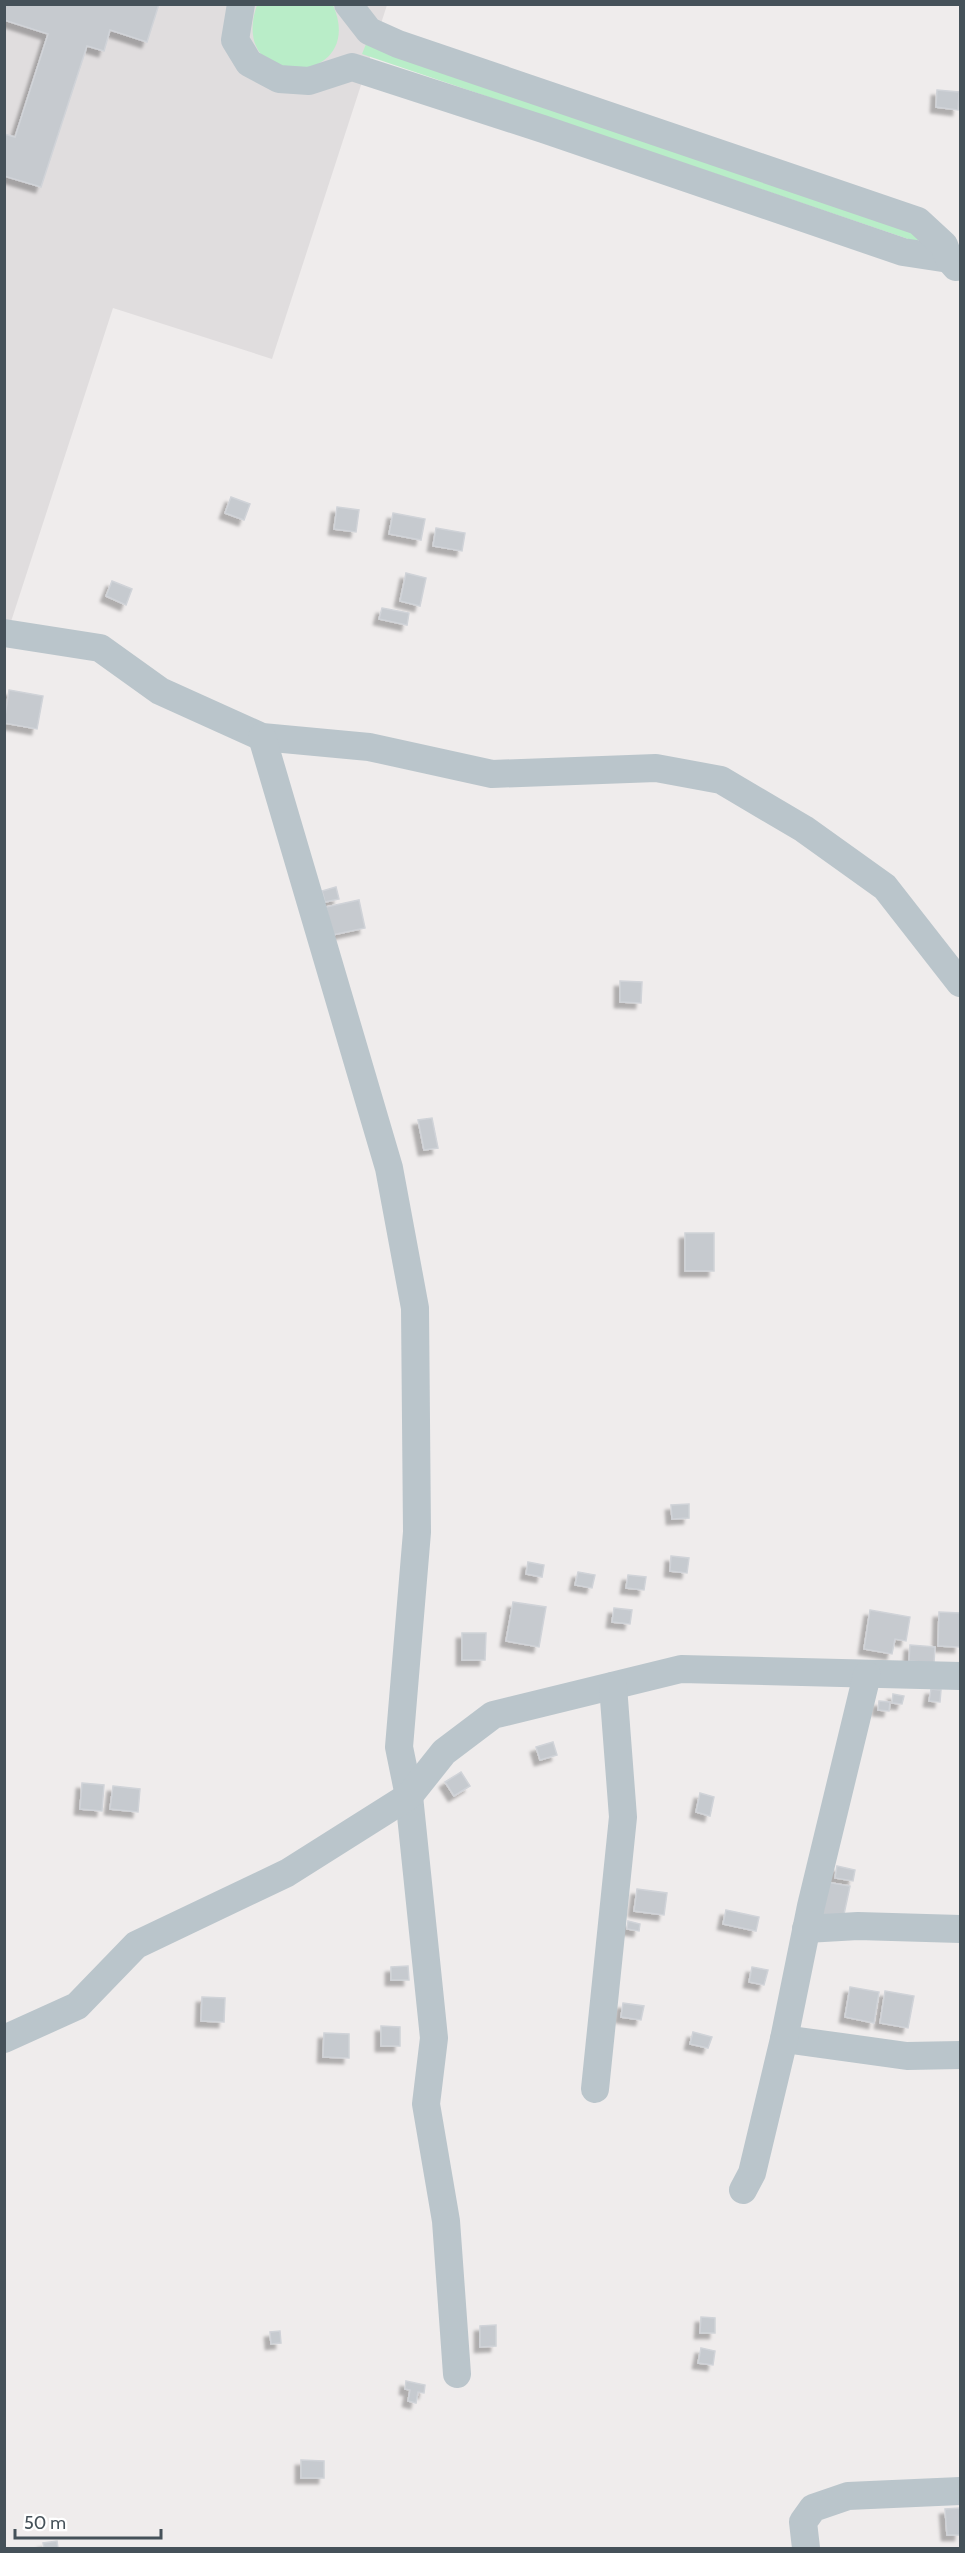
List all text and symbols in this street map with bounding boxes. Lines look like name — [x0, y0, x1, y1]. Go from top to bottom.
scale bar — [15, 2502, 160, 2540]
text: 50 m — [24, 2512, 66, 2534]

